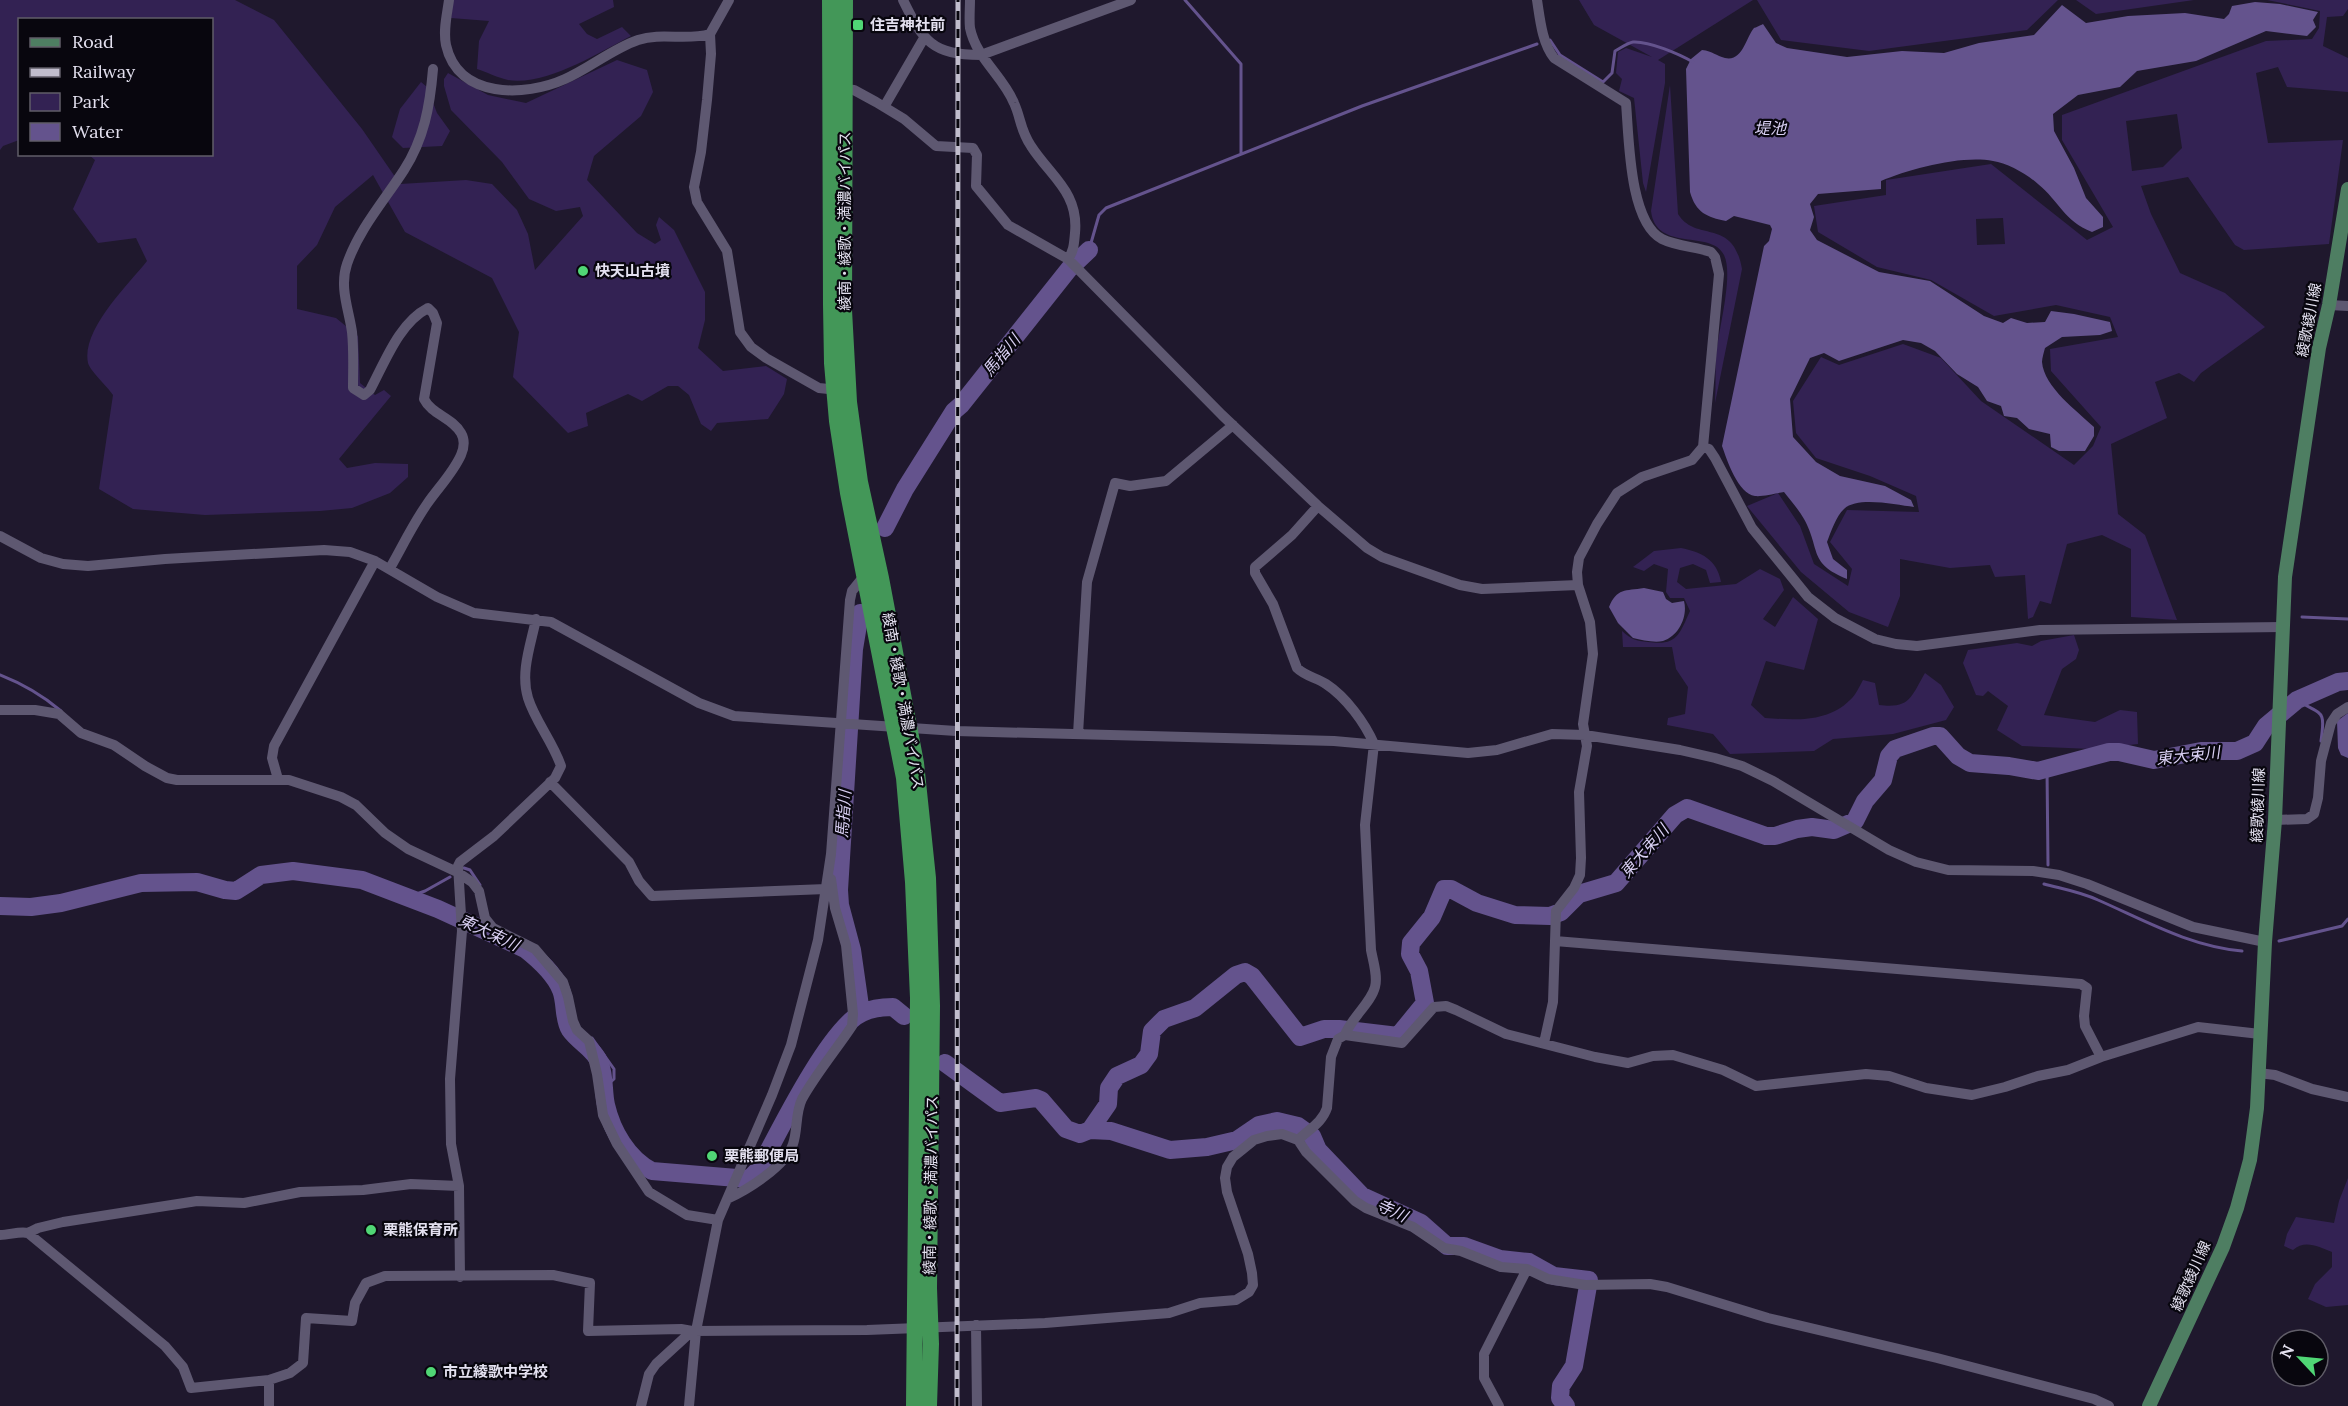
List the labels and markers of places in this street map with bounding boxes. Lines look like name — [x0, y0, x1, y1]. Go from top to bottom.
place label: 住吉神社前 — [870, 15, 945, 34]
marker: 住吉神社前 — [851, 18, 865, 32]
place label: 快天山古墳 — [595, 261, 670, 280]
marker: 快天山古墳 — [576, 264, 590, 278]
place label: 栗熊郵便局 — [724, 1146, 799, 1165]
marker: 栗熊郵便局 — [705, 1149, 719, 1163]
place label: 栗熊保育所 — [383, 1220, 458, 1239]
marker: 栗熊保育所 — [364, 1223, 378, 1237]
place label: 市立綾歌中学校 — [443, 1362, 548, 1381]
marker: 市立綾歌中学校 — [424, 1365, 438, 1379]

